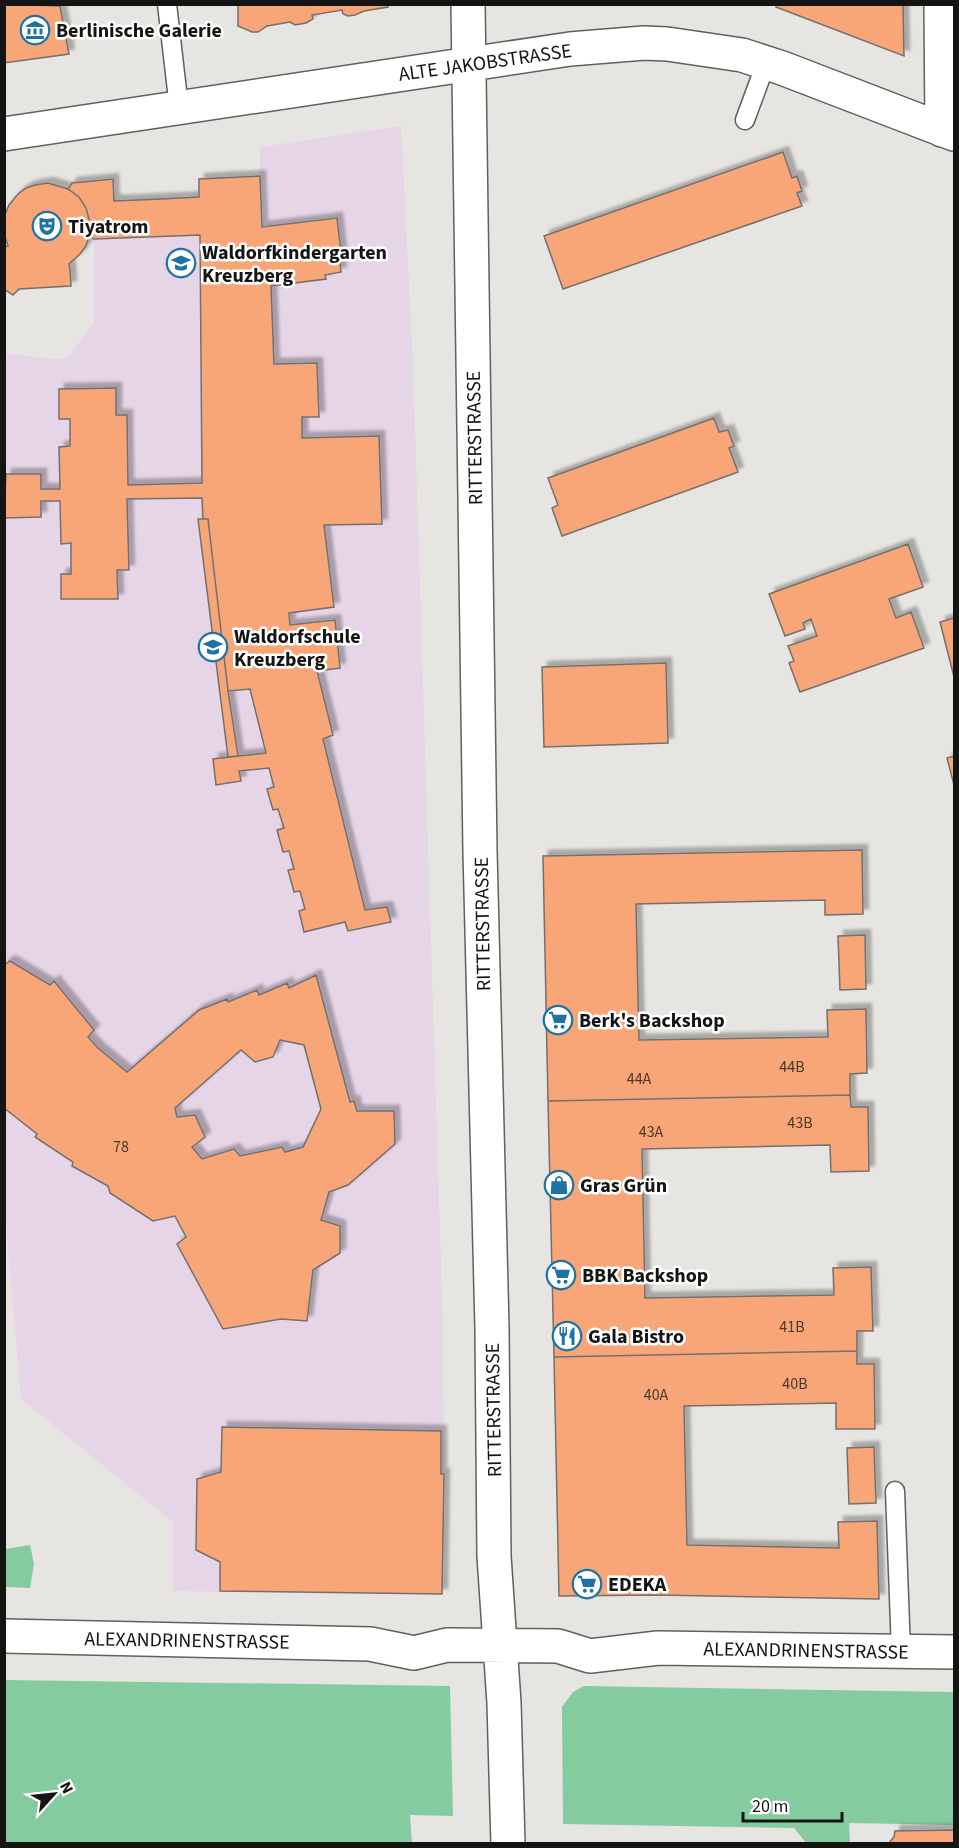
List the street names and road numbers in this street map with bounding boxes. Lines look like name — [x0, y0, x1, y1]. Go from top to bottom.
street label: ALTE JAKOBSTRASSE — [397, 37, 574, 89]
street label: RITTERSTRASSE — [460, 370, 490, 505]
street label: RITTERSTRASSE — [468, 856, 498, 991]
street label: RITTERSTRASSE — [479, 1342, 509, 1477]
street label: ALEXANDRINENSTRASSE — [84, 1625, 290, 1657]
street label: ALEXANDRINENSTRASSE — [703, 1635, 909, 1667]

